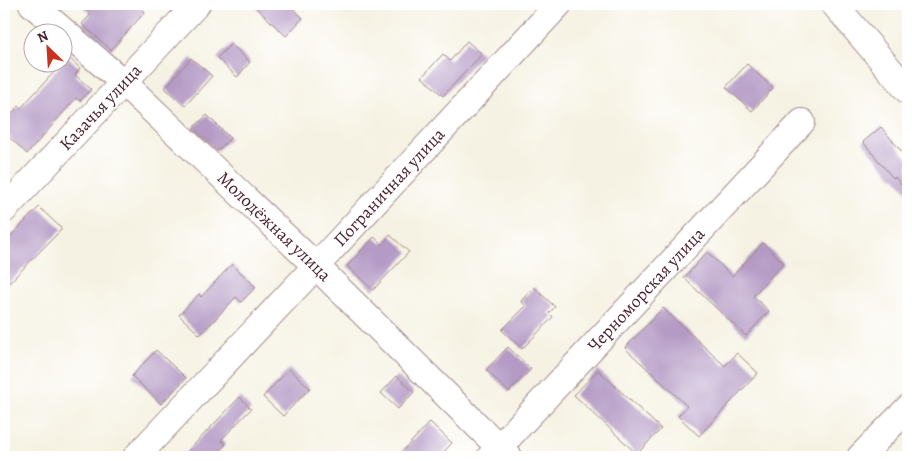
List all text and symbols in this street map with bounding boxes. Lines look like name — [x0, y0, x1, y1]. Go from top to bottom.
north arrow — [22, 22, 72, 72]
text: N — [34, 26, 51, 47]
street label: Казачья улица — [54, 58, 147, 156]
street label: Пограничная улица — [328, 122, 451, 252]
street label: Молодёжная улица — [212, 166, 337, 287]
street label: Черноморская улица — [582, 222, 710, 357]

